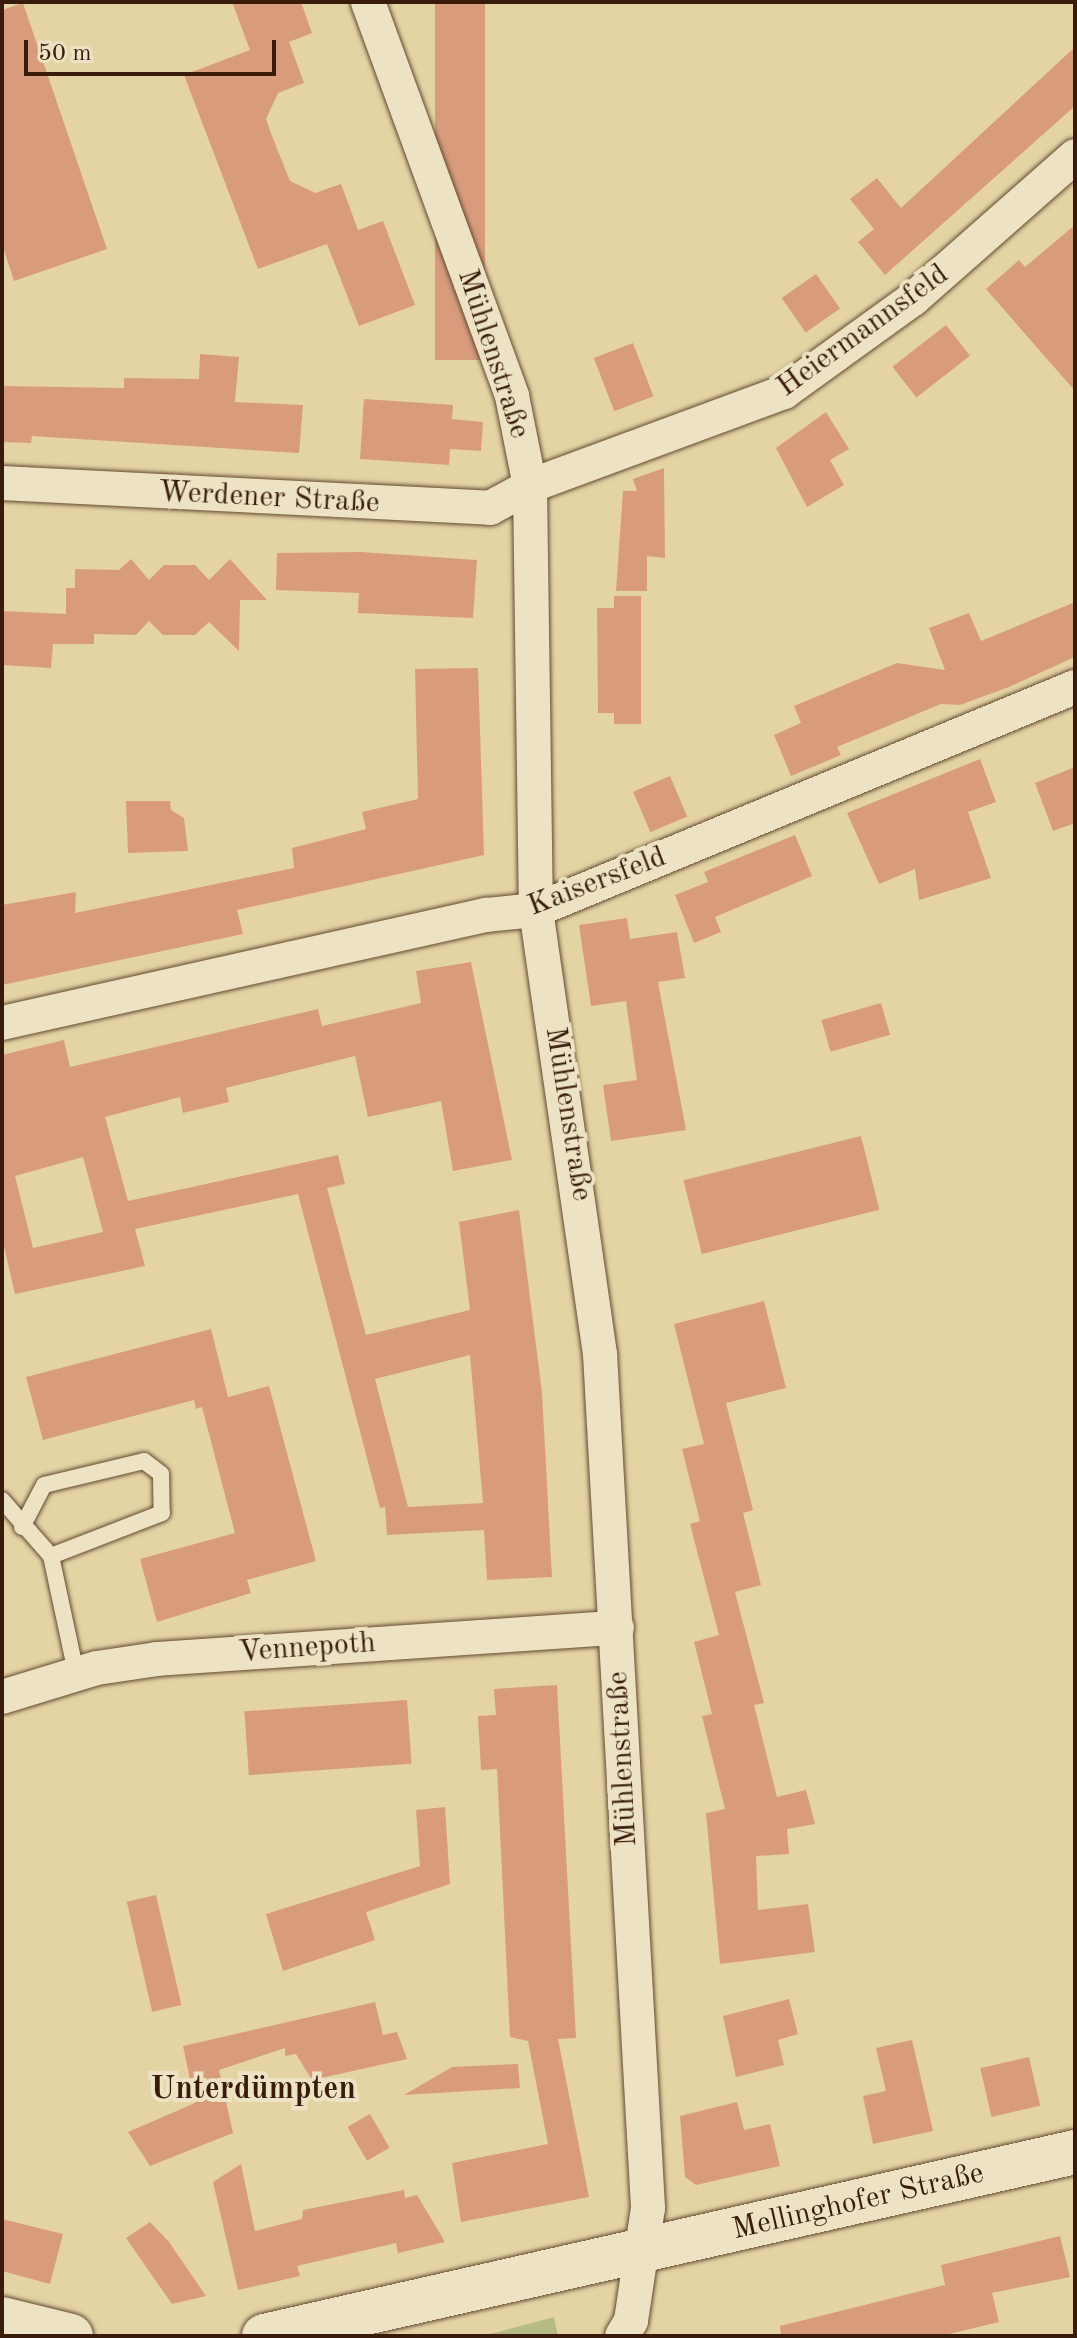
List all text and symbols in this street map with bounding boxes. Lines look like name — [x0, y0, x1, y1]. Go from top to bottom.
scale bar — [28, 24, 280, 74]
text: 50 m — [38, 42, 92, 66]
street label: Heiermannsfeld — [770, 257, 956, 405]
street label: Mühlenstraße — [449, 265, 537, 443]
street label: Werdener Straße — [158, 474, 380, 522]
street label: Kaisersfeld — [523, 839, 671, 925]
street label: Mühlenstraße — [536, 1024, 600, 1204]
street label: Vennepoth — [237, 1625, 377, 1671]
street label: Mühlenstraße — [600, 1670, 646, 1848]
district label: Unterdümpten — [150, 2071, 356, 2109]
street label: Mellinghofer Straße — [729, 2156, 987, 2248]

